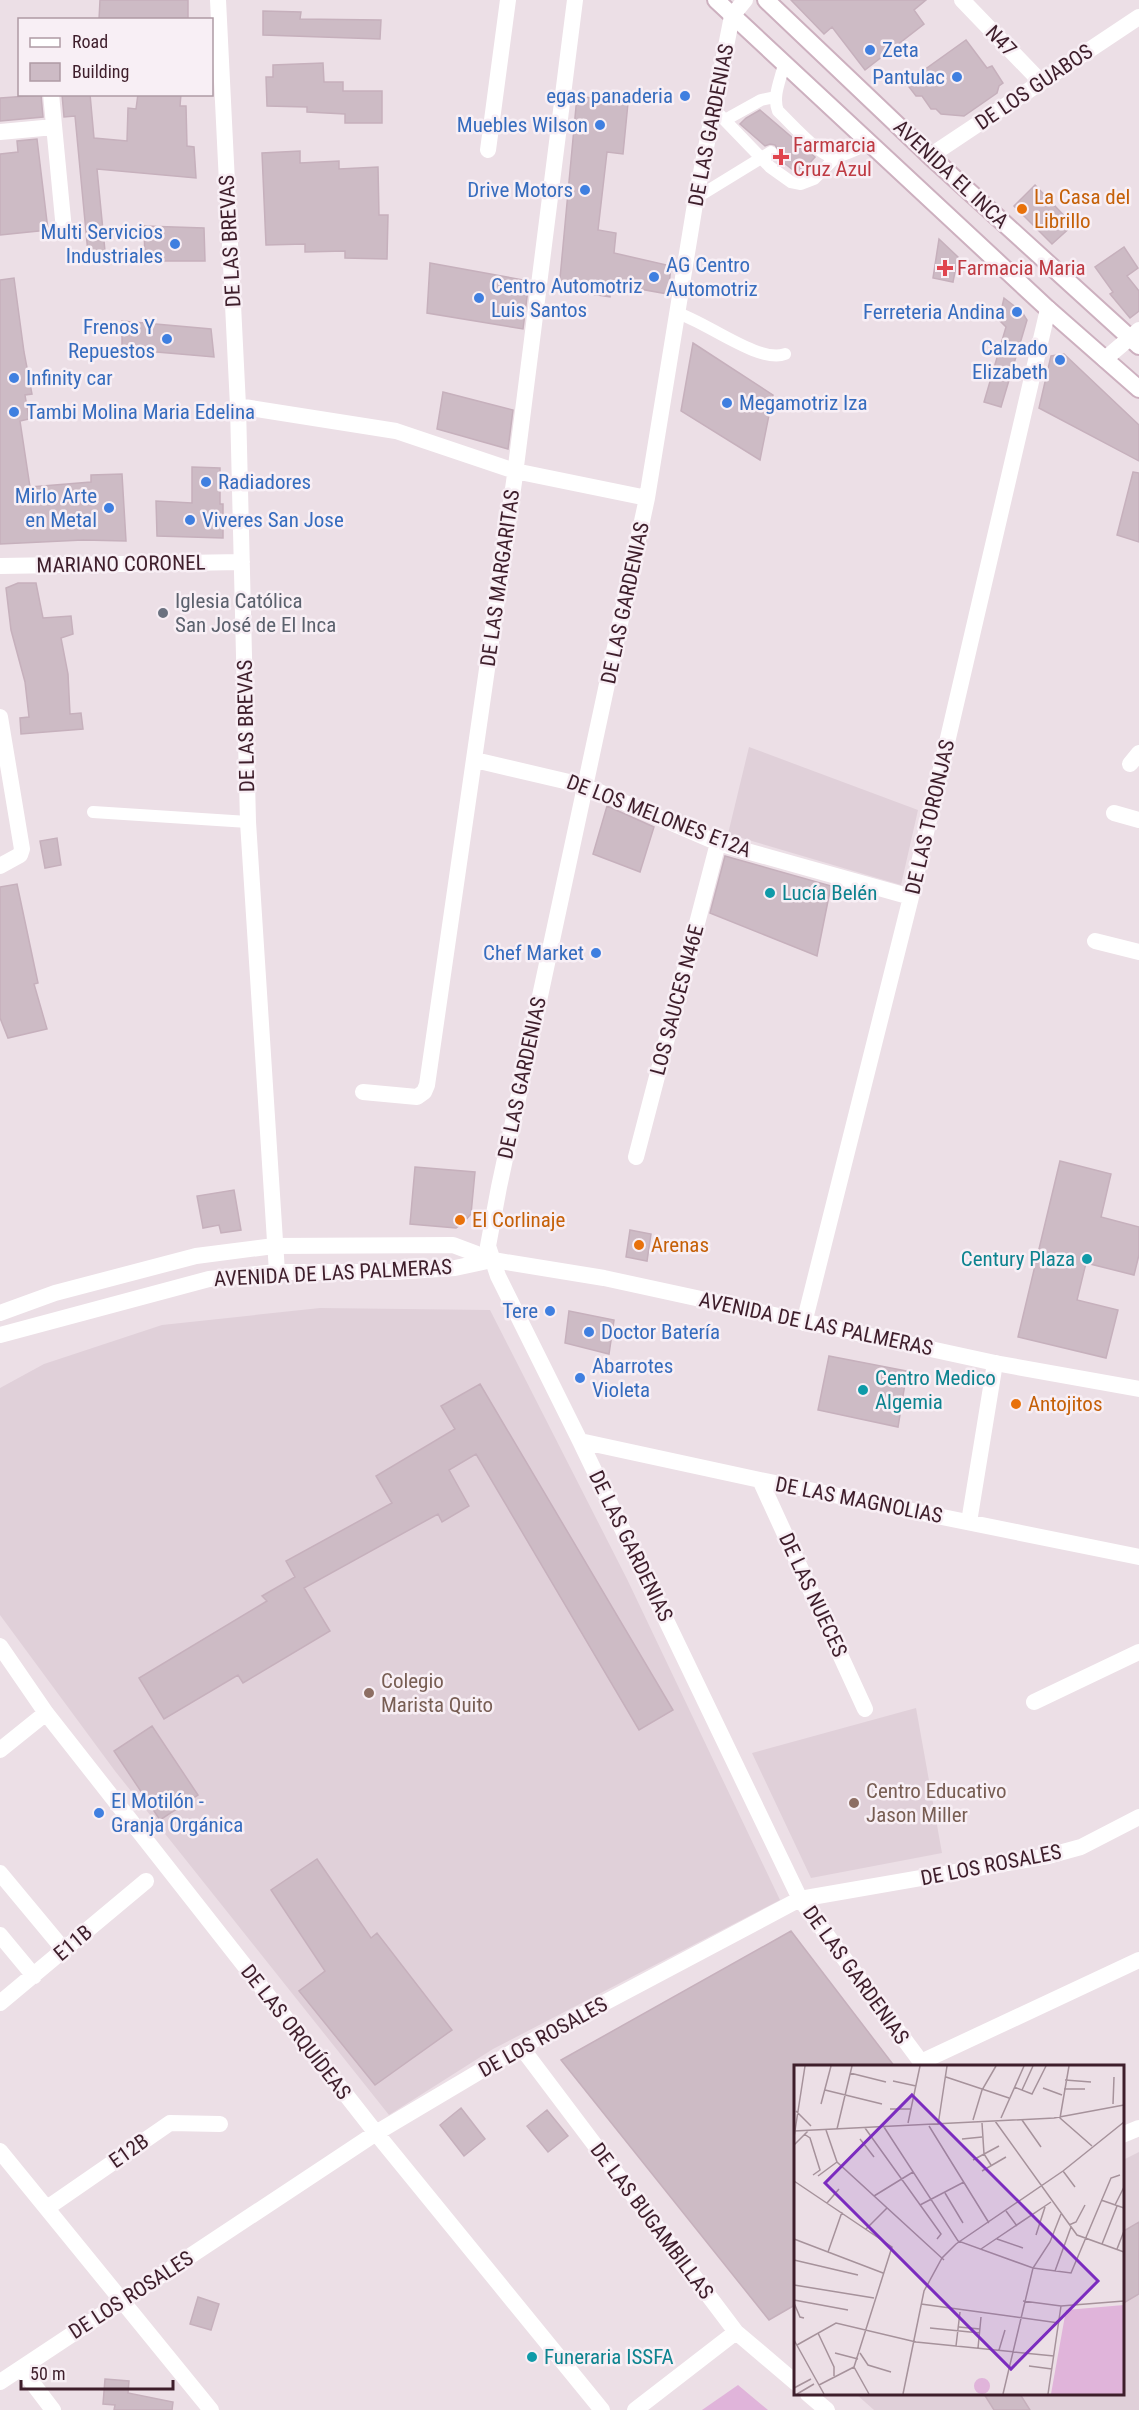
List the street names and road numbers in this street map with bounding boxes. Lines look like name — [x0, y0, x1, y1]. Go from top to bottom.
street label: N47 — [981, 21, 1021, 61]
street label: DE LOS GUABOS — [971, 39, 1097, 135]
street label: DE LAS GARDENIAS — [683, 42, 739, 208]
street label: AVENIDA EL INCA — [889, 115, 1013, 233]
street label: DE LAS BREVAS — [215, 174, 245, 308]
street label: DE LAS MARGARITAS — [476, 488, 524, 668]
street label: DE LAS GARDENIAS — [596, 520, 654, 686]
street label: MARIANO CORONEL — [36, 551, 206, 577]
street label: DE LAS BREVAS — [233, 660, 259, 792]
street label: DE LAS TORONJAS — [901, 737, 959, 897]
street label: DE LOS MELONES E12A — [563, 770, 755, 862]
street label: LOS SAUCES N46E — [645, 922, 709, 1078]
street label: DE LAS GARDENIAS — [493, 995, 551, 1161]
street label: AVENIDA DE LAS PALMERAS — [213, 1255, 453, 1291]
street label: AVENIDA DE LAS PALMERAS — [697, 1287, 935, 1361]
street label: DE LAS GARDENIAS — [584, 1467, 678, 1625]
street label: DE LAS MAGNOLIAS — [773, 1472, 945, 1528]
street label: DE LAS NUECES — [774, 1529, 852, 1661]
street label: DE LOS ROSALES — [919, 1840, 1064, 1890]
street label: DE LAS GARDENIAS — [798, 1901, 914, 2049]
street label: E11B — [49, 1920, 97, 1966]
street label: DE LAS ORQUÍDEAS — [236, 1960, 356, 2104]
street label: DE LOS ROSALES — [475, 1992, 611, 2082]
street label: E12B — [105, 2129, 153, 2173]
street label: DE LAS BUGAMBILLAS — [586, 2138, 718, 2304]
street label: DE LOS ROSALES — [65, 2246, 198, 2344]

